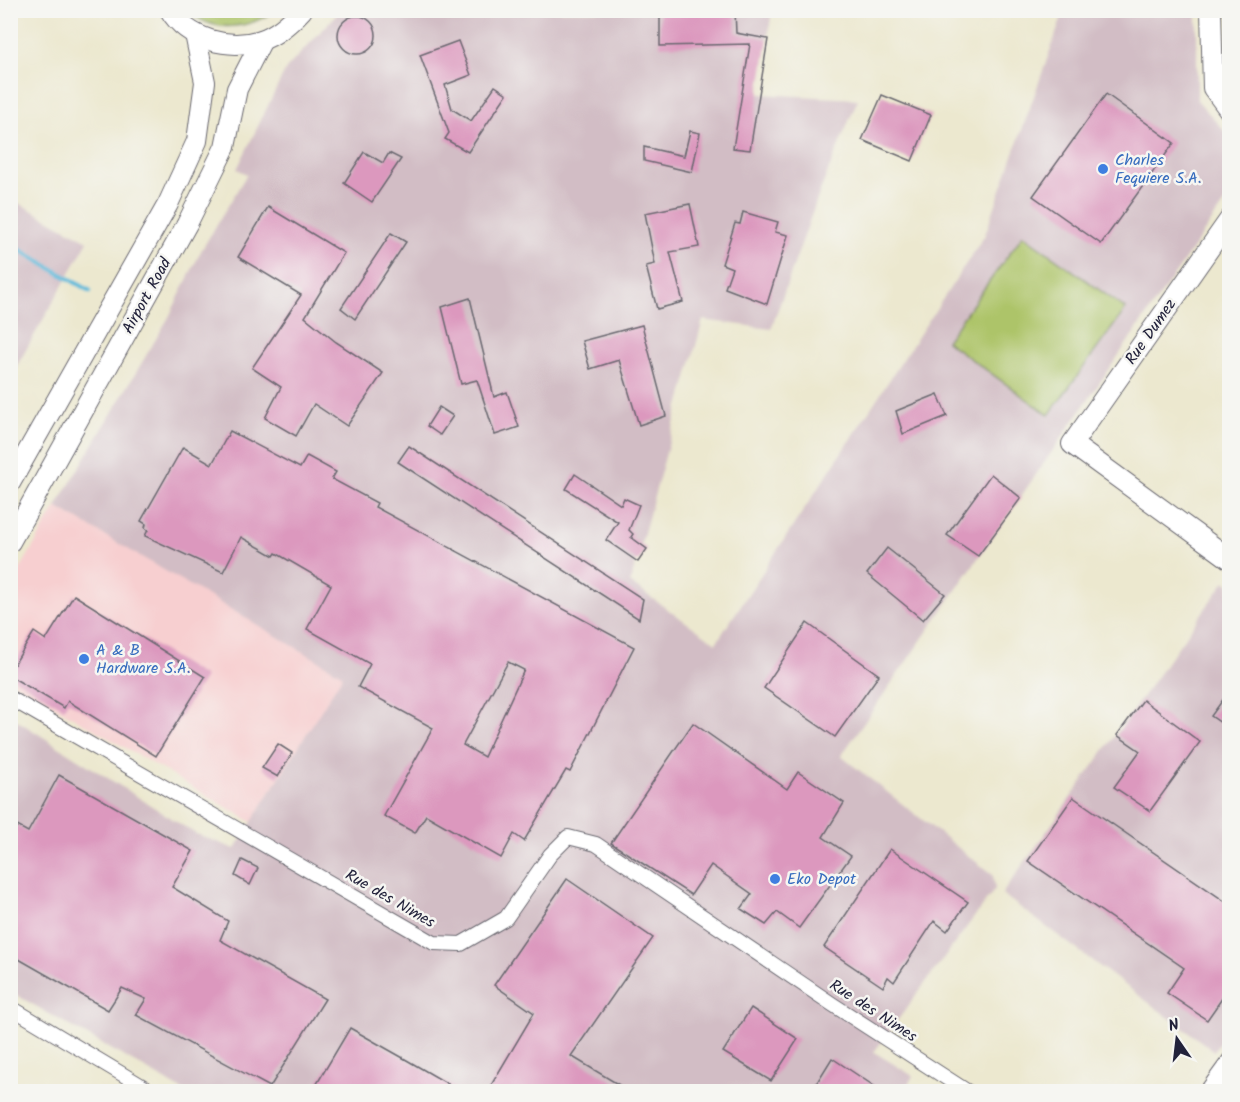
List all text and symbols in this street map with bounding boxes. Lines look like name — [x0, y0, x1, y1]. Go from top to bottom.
place label: Charles Fequiere S.A. — [1115, 148, 1202, 191]
marker: Charles Fequiere S.A. — [1096, 162, 1110, 176]
street label: Airport Road — [116, 252, 179, 339]
street label: Rue Dumez — [1119, 294, 1183, 370]
place label: A & B Hardware S.A. — [96, 638, 191, 681]
marker: A & B Hardware S.A. — [77, 652, 91, 666]
street label: Rue des Nimes — [340, 863, 440, 935]
place label: Eko Depot — [787, 867, 857, 892]
marker: Eko Depot — [768, 872, 782, 886]
street label: Rue des Nimes — [824, 973, 922, 1049]
north arrow — [1147, 1009, 1207, 1069]
text: N — [1166, 1013, 1182, 1039]

